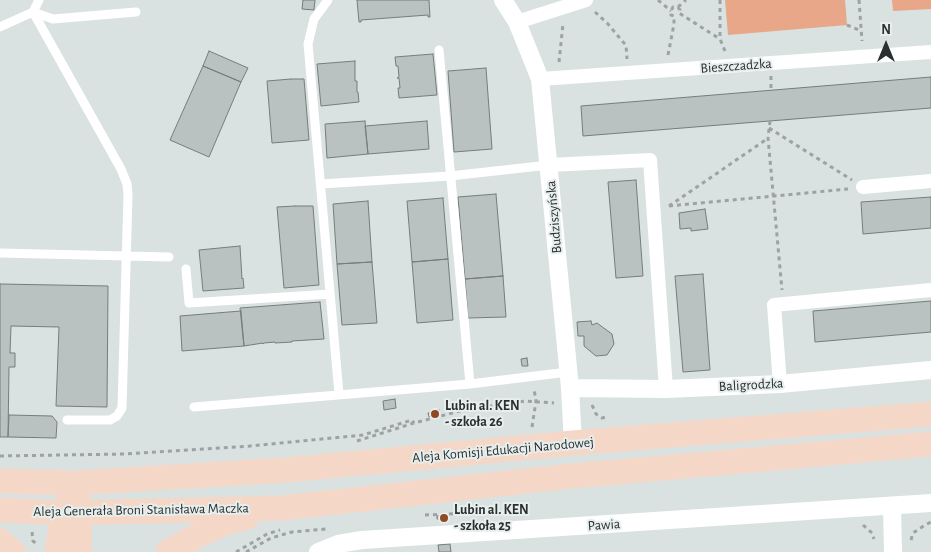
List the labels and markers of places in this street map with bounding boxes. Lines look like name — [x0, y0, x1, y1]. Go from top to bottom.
place label: Lubin al. KEN - szkoła 26 — [445, 398, 520, 431]
marker: Lubin al. KEN - szkoła 26 — [429, 408, 441, 420]
place label: Lubin al. KEN - szkoła 25 — [454, 502, 529, 534]
marker: Lubin al. KEN - szkoła 25 — [438, 512, 450, 524]

